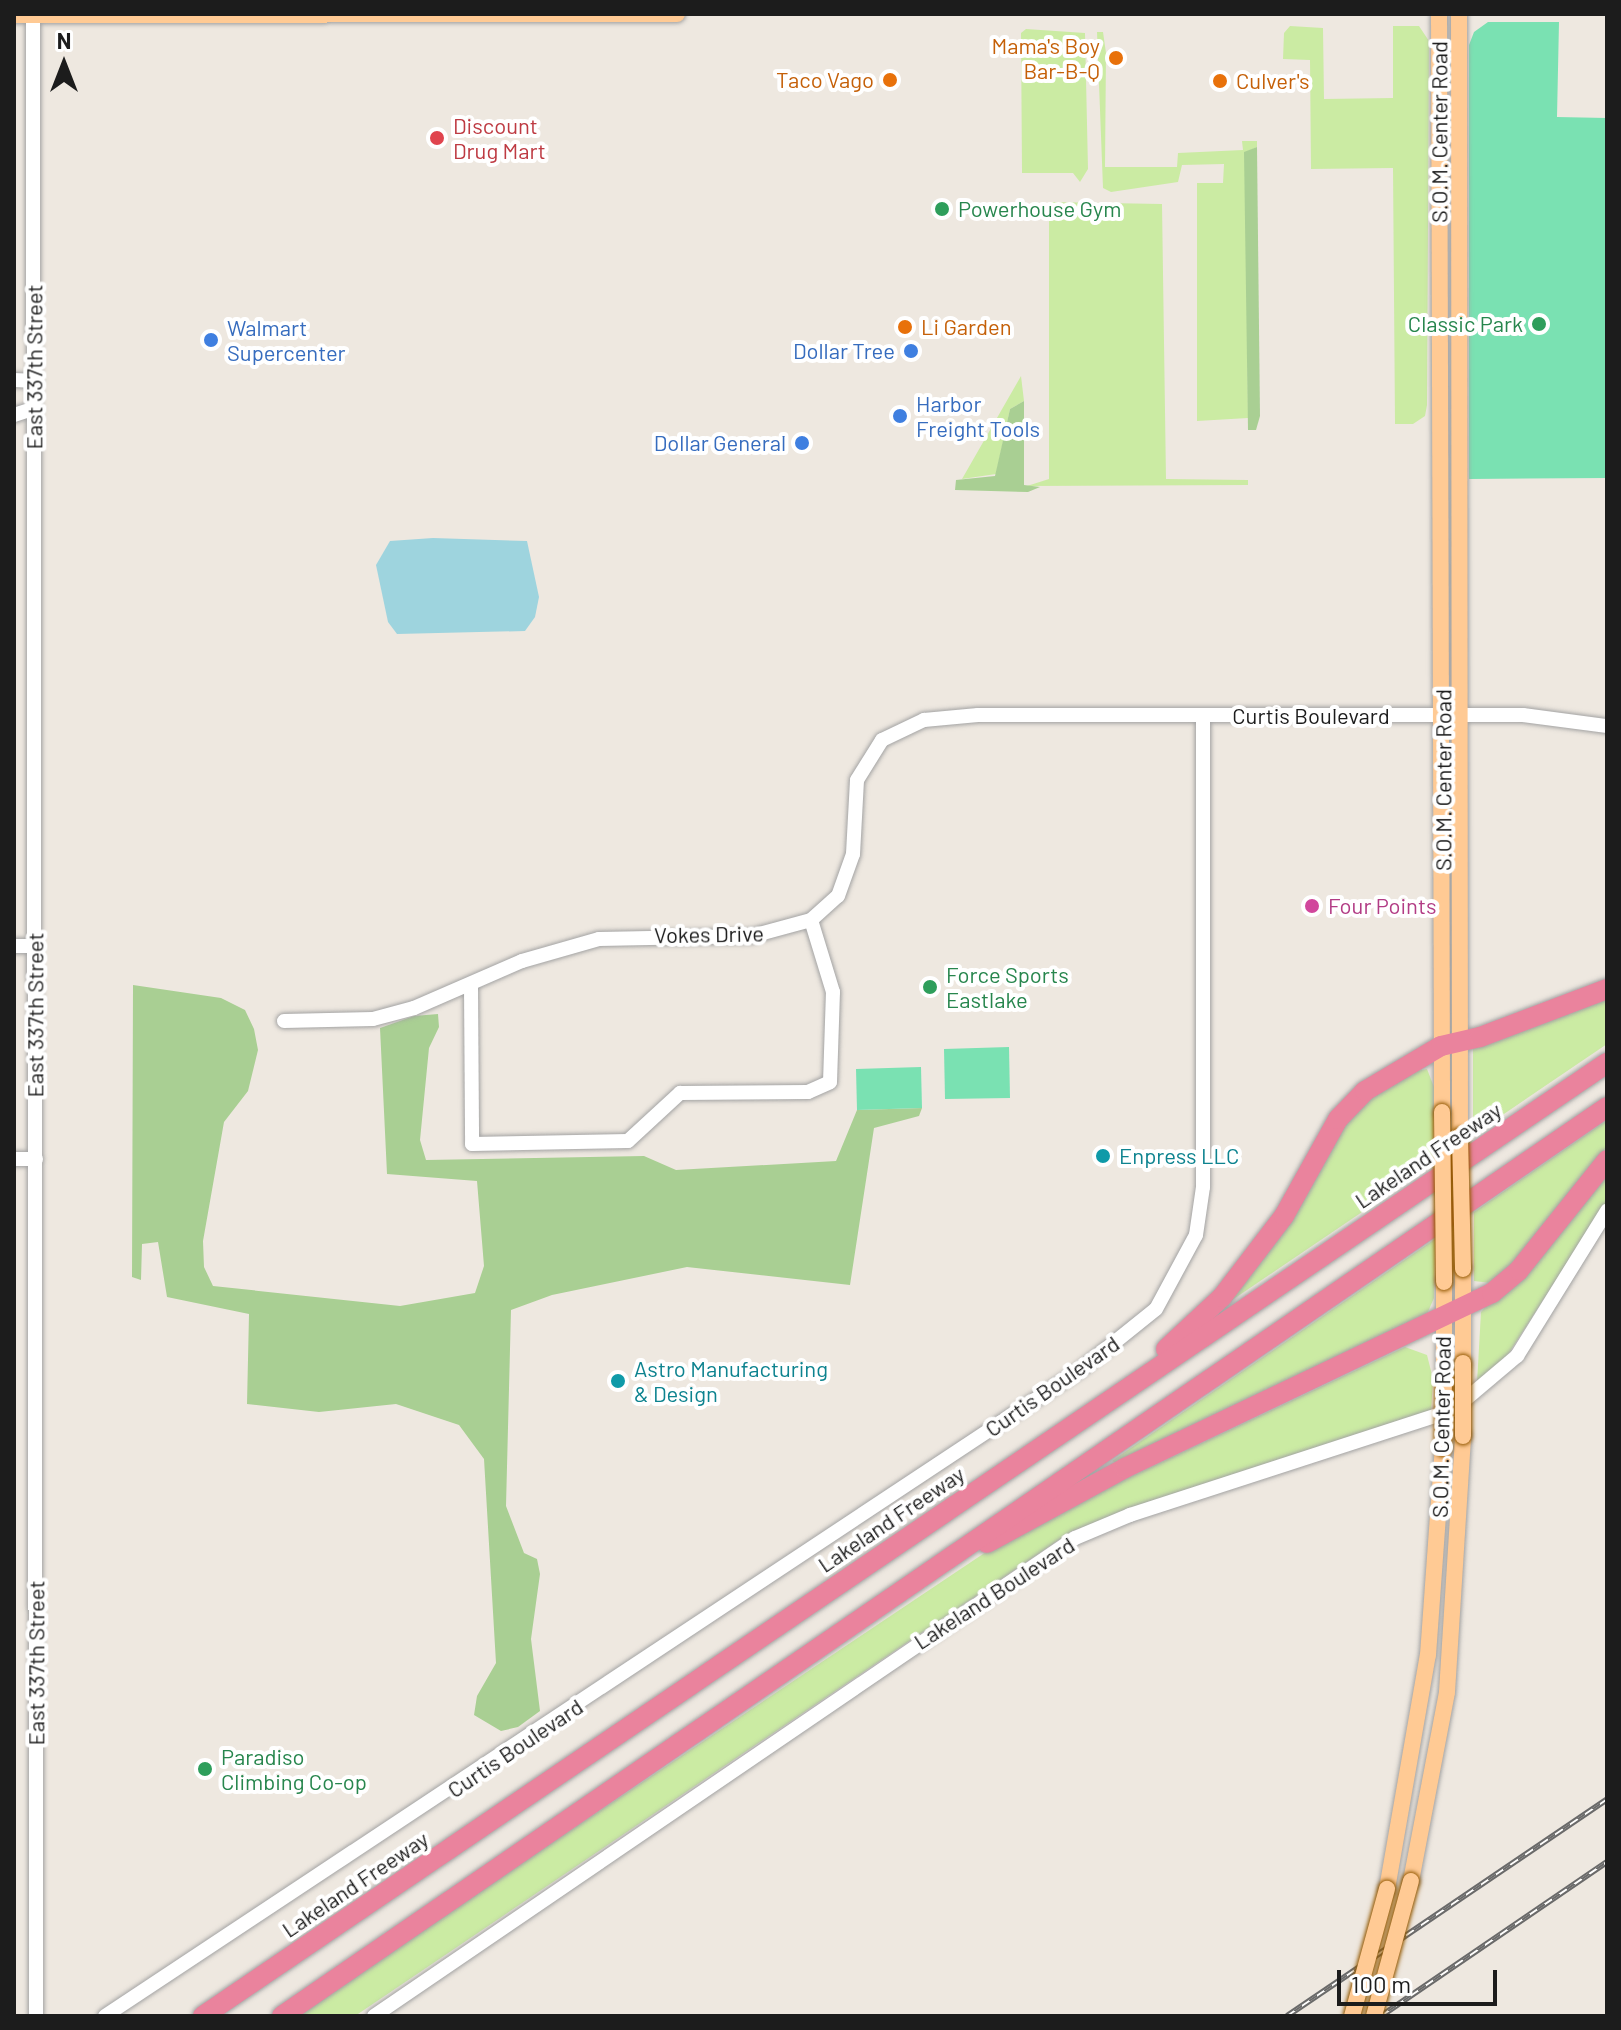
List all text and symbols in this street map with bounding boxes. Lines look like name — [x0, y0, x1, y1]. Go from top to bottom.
north arrow — [24, 24, 104, 104]
text: N — [57, 27, 71, 53]
place label: Mama's Boy Bar-B-Q — [991, 32, 1100, 84]
street label: S.O.M. Center Road — [1426, 41, 1452, 223]
marker: Mama's Boy Bar-B-Q — [1107, 49, 1125, 67]
place label: Taco Vago — [776, 67, 874, 93]
place label: Culver's — [1236, 68, 1310, 94]
marker: Taco Vago — [881, 71, 899, 89]
marker: Culver's — [1211, 72, 1229, 90]
place label: Discount Drug Mart — [453, 112, 546, 164]
marker: Discount Drug Mart — [428, 129, 446, 147]
place label: Powerhouse Gym — [958, 196, 1121, 222]
marker: Powerhouse Gym — [933, 200, 951, 218]
street label: East 337th Street — [21, 285, 47, 449]
place label: Classic Park — [1408, 311, 1523, 337]
place label: Walmart Supercenter — [227, 314, 346, 366]
place label: Li Garden — [921, 314, 1012, 340]
marker: Classic Park — [1530, 315, 1548, 333]
marker: Li Garden — [896, 318, 914, 336]
marker: Walmart Supercenter — [202, 331, 220, 349]
place label: Dollar Tree — [793, 338, 895, 364]
marker: Dollar Tree — [902, 342, 920, 360]
place label: Harbor Freight Tools — [916, 390, 1040, 442]
marker: Harbor Freight Tools — [891, 407, 909, 425]
place label: Dollar General — [654, 430, 786, 456]
marker: Dollar General — [793, 434, 811, 452]
street label: S.O.M. Center Road — [1430, 689, 1456, 871]
street label: Curtis Boulevard — [1232, 703, 1390, 729]
place label: Four Points — [1328, 893, 1436, 919]
marker: Four Points — [1303, 897, 1321, 915]
street label: Vokes Drive — [654, 920, 764, 948]
street label: East 337th Street — [22, 933, 48, 1097]
place label: Force Sports Eastlake — [946, 961, 1069, 1012]
marker: Force Sports Eastlake — [921, 978, 939, 996]
street label: Lakeland Freeway — [1350, 1096, 1506, 1214]
place label: Enpress LLC — [1119, 1143, 1239, 1169]
marker: Enpress LLC — [1094, 1147, 1112, 1165]
street label: Curtis Boulevard — [980, 1330, 1124, 1442]
street label: S.O.M. Center Road — [1426, 1336, 1456, 1518]
place label: Astro Manufacturing & Design — [634, 1355, 828, 1406]
marker: Astro Manufacturing & Design — [609, 1372, 627, 1390]
street label: Lakeland Freeway — [813, 1460, 969, 1578]
street label: Lakeland Boulevard — [909, 1531, 1079, 1655]
street label: East 337th Street — [23, 1581, 49, 1745]
street label: Curtis Boulevard — [442, 1693, 588, 1803]
place label: Paradiso Climbing Co-op — [221, 1743, 367, 1794]
marker: Paradiso Climbing Co-op — [196, 1760, 214, 1778]
street label: Lakeland Freeway — [277, 1825, 433, 1943]
scale bar — [1341, 1954, 1501, 2004]
text: 100 m — [1351, 1969, 1411, 1998]

